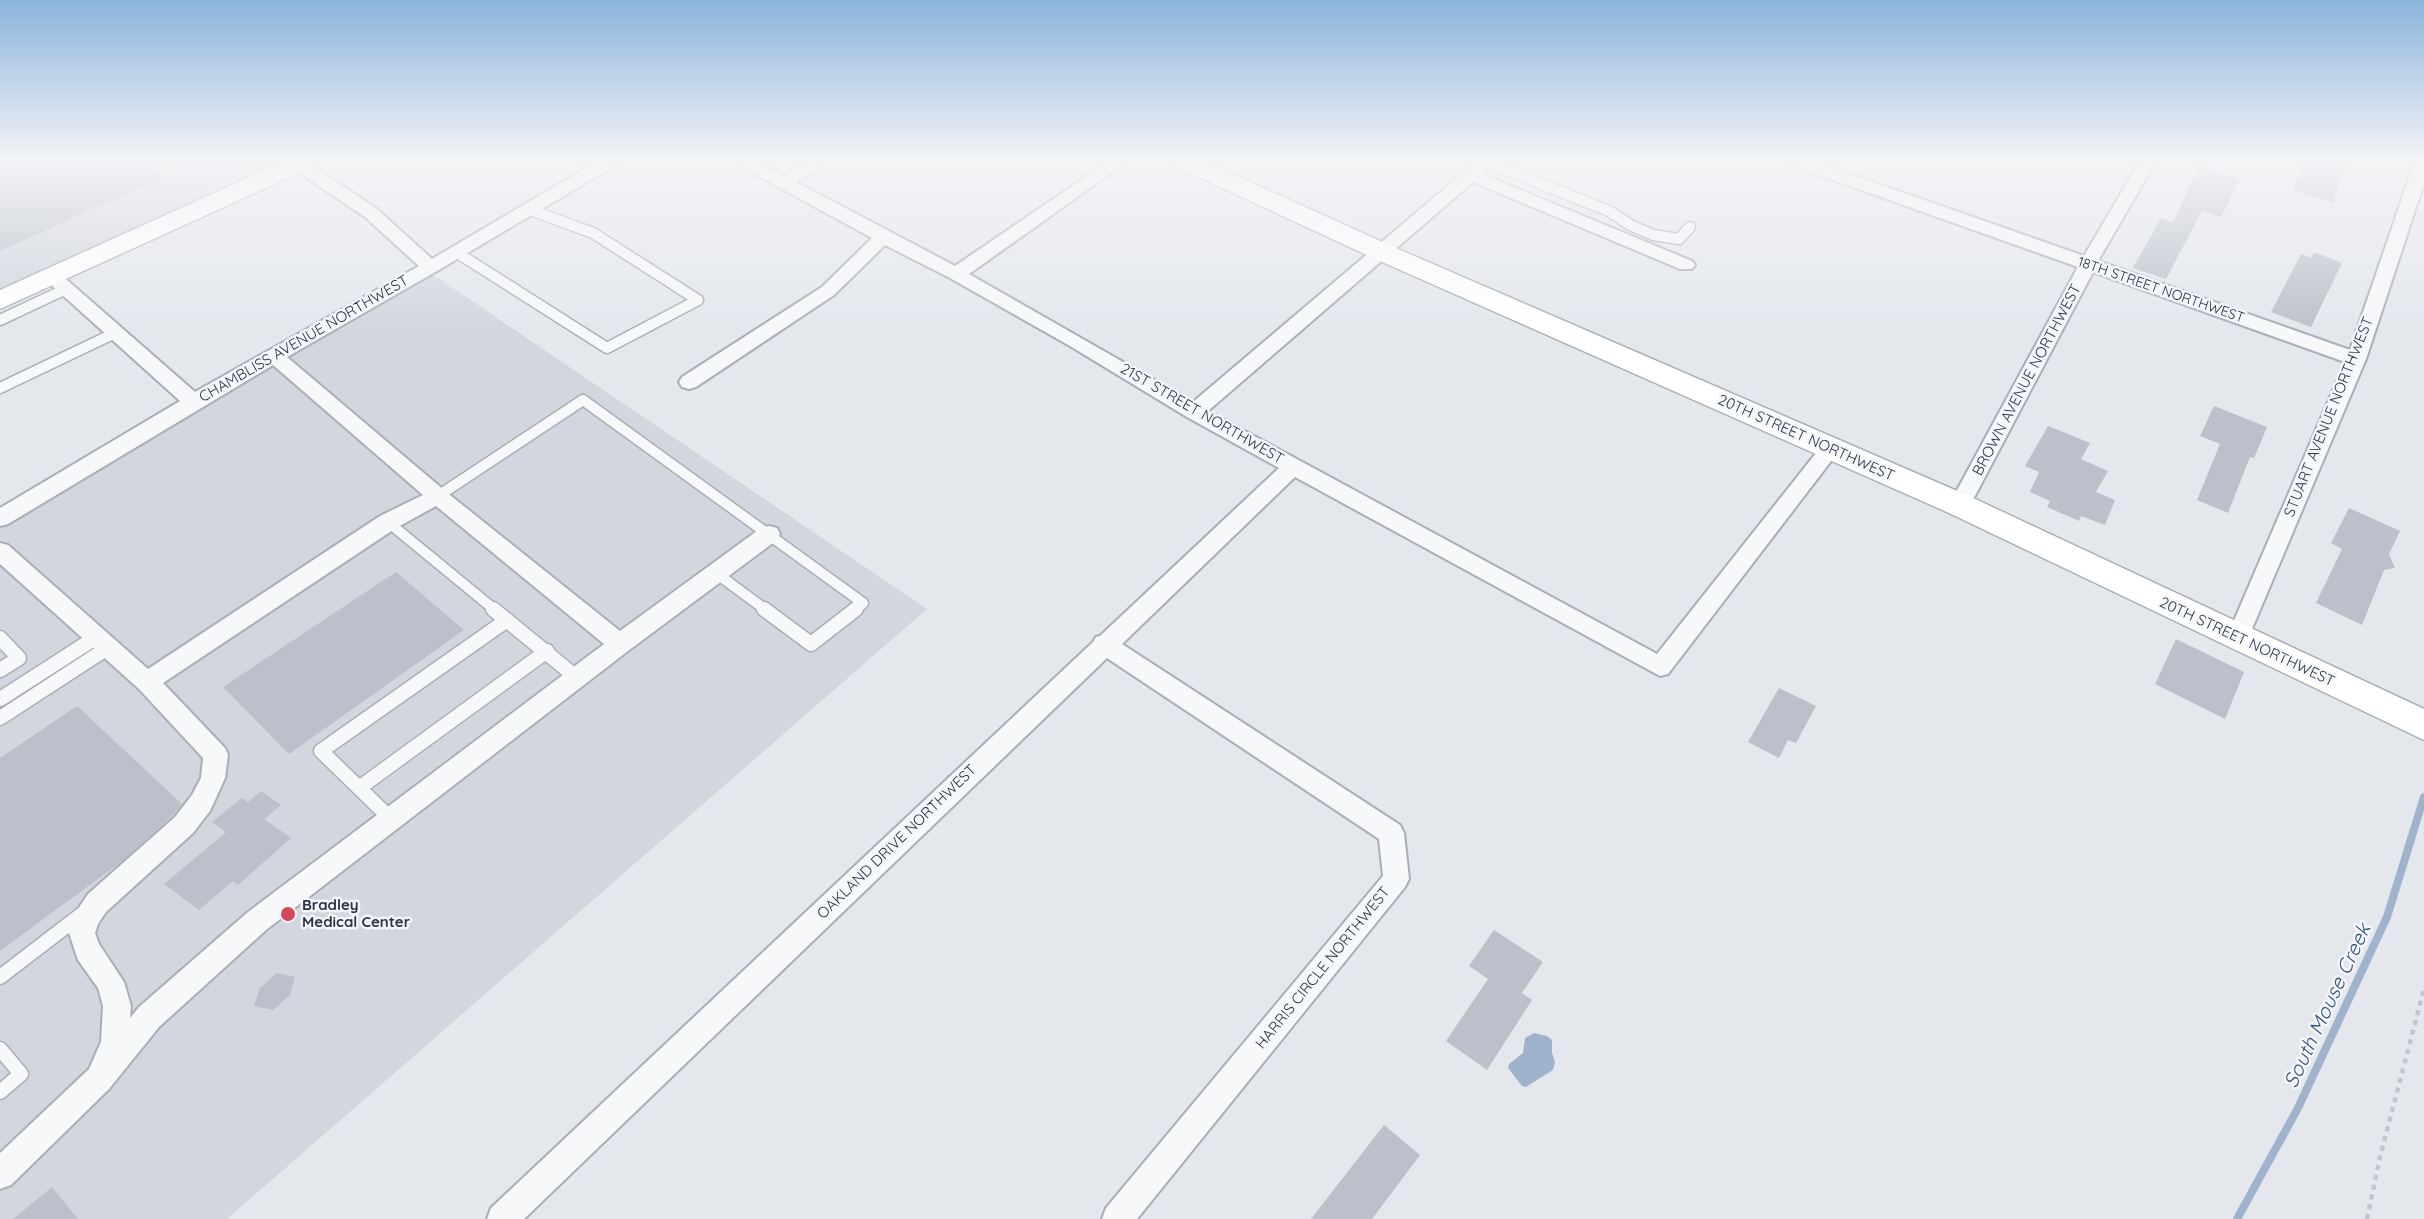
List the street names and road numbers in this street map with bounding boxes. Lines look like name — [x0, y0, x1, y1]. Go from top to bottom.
street label: 18TH STREET NORTHWEST — [2075, 254, 2247, 326]
street label: CHAMBLISS AVENUE NORTHWEST — [196, 272, 412, 406]
street label: BROWN AVENUE NORTHWEST — [1969, 281, 2085, 479]
street label: STUART AVENUE NORTHWEST — [2281, 314, 2377, 520]
street label: 21ST STREET NORTHWEST — [1117, 360, 1287, 468]
street label: 20TH STREET NORTHWEST — [1715, 391, 1897, 485]
street label: 20TH STREET NORTHWEST — [2157, 593, 2337, 691]
street label: OAKLAND DRIVE NORTHWEST — [814, 761, 980, 923]
street label: HARRIS CIRCLE NORTHWEST — [1252, 883, 1394, 1053]

